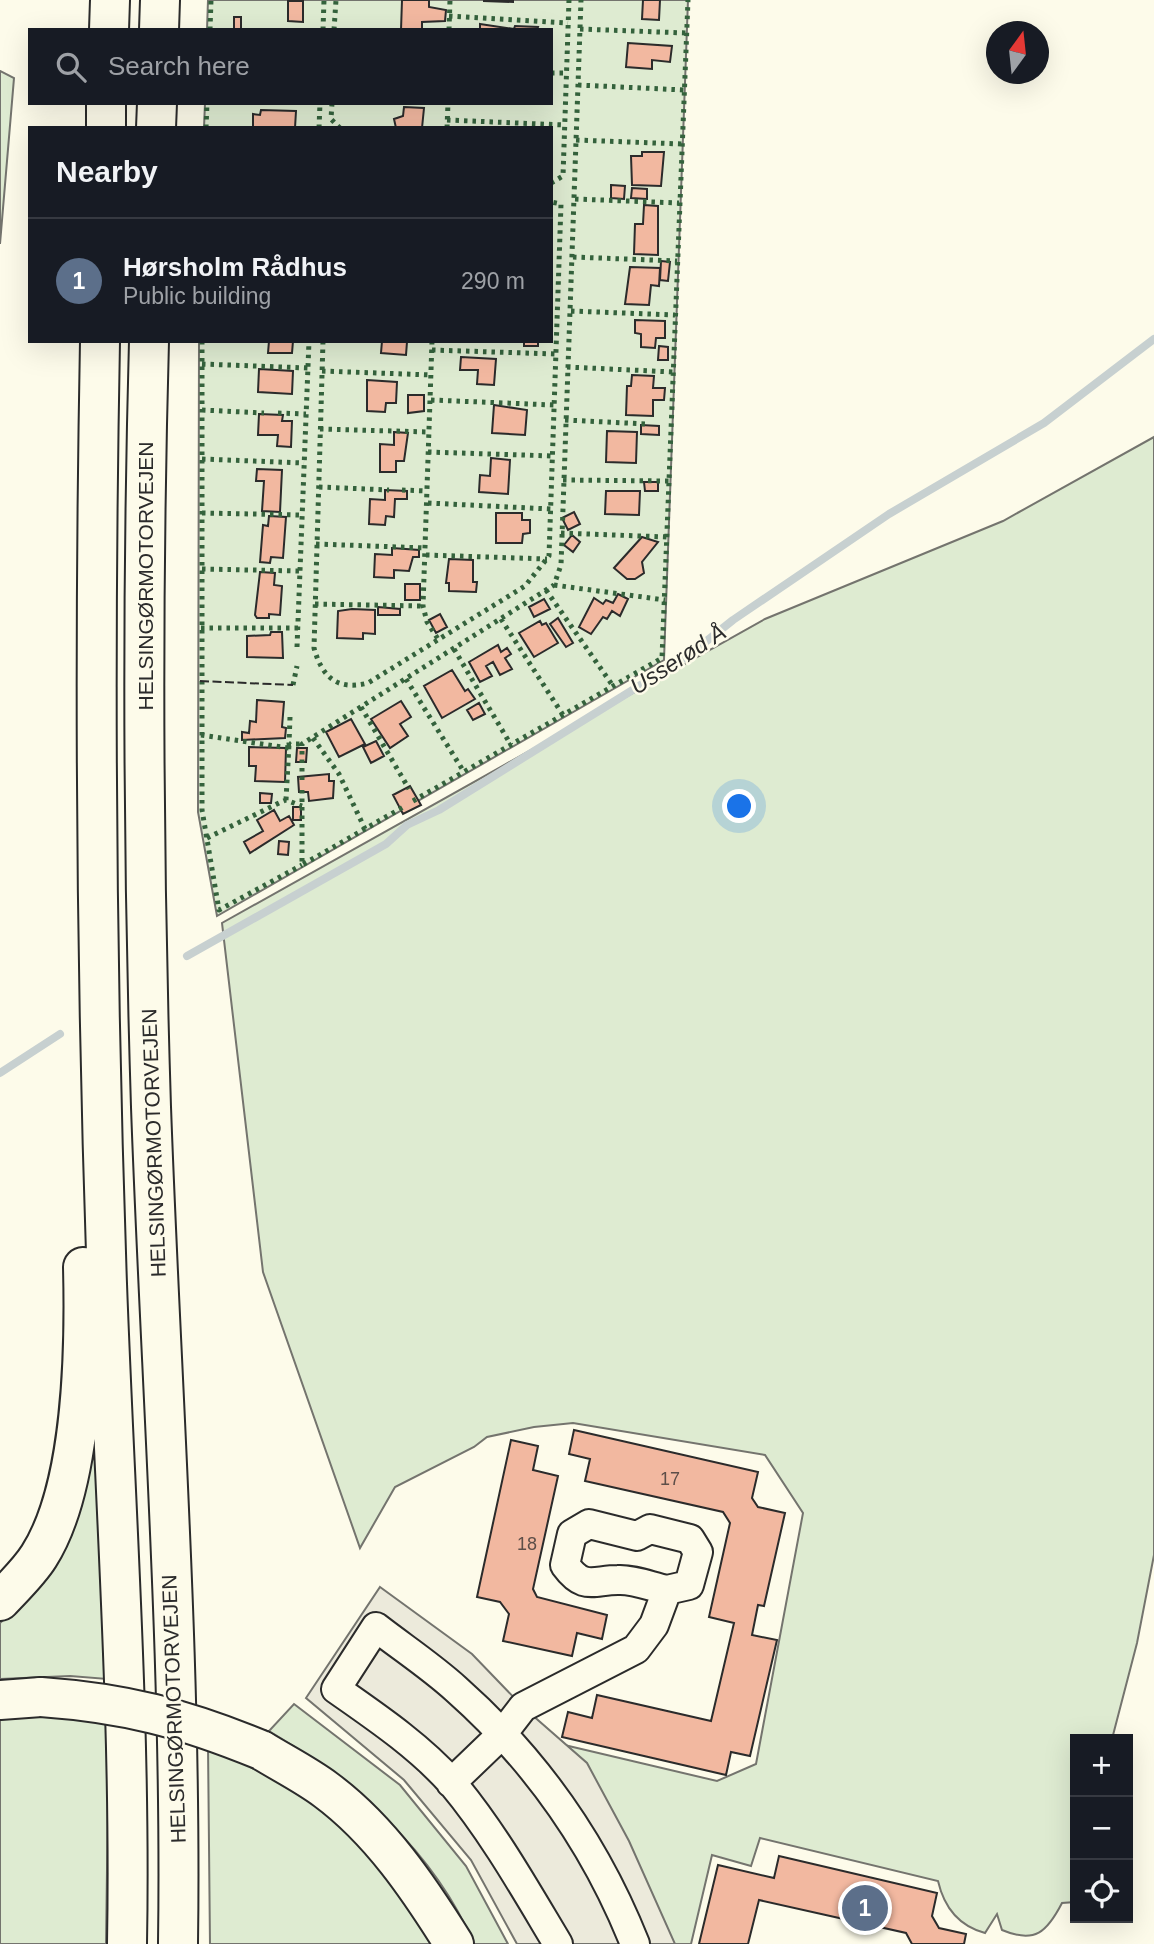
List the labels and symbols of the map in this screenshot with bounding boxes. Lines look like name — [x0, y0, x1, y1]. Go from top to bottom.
north arrow — [986, 21, 1049, 84]
street label: HELSINGØRMOTORVEJEN — [134, 442, 157, 710]
water label: Usserød Å — [625, 618, 731, 699]
your location — [722, 789, 756, 823]
street label: HELSINGØRMOTORVEJEN — [137, 1008, 170, 1278]
house number: 17 — [660, 1469, 680, 1489]
house number: 18 — [517, 1534, 537, 1554]
street label: HELSINGØRMOTORVEJEN — [157, 1574, 190, 1844]
pin: 1 — [842, 1882, 888, 1934]

